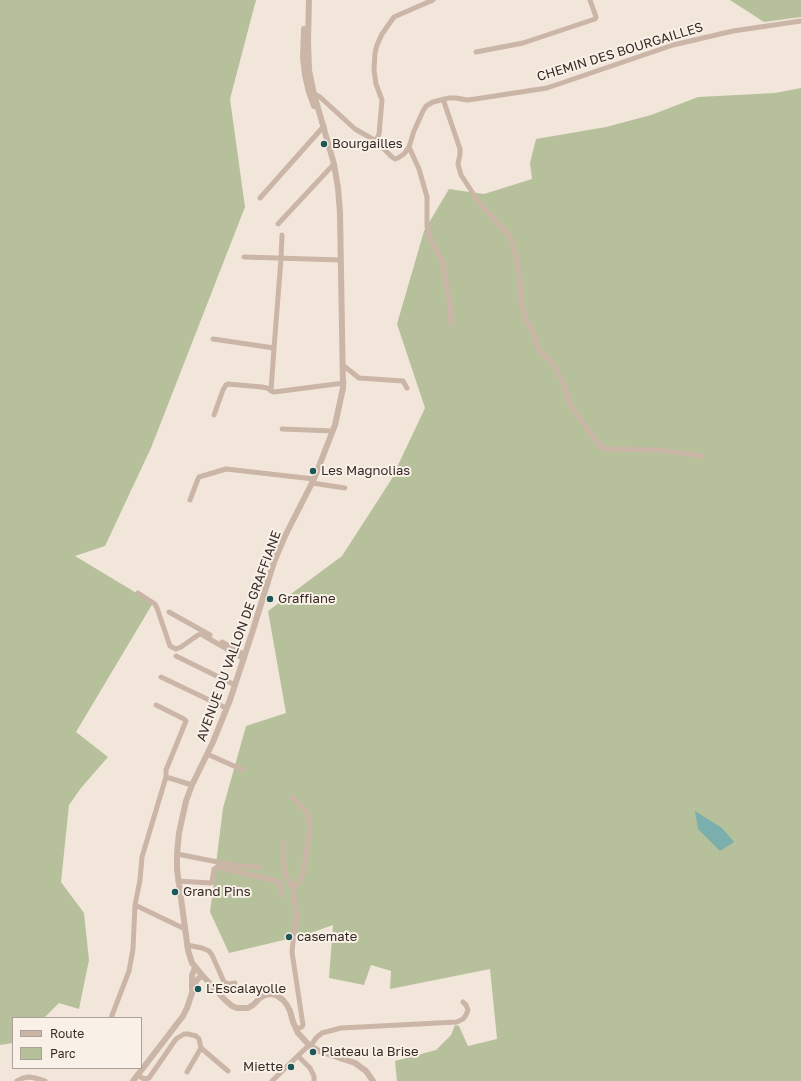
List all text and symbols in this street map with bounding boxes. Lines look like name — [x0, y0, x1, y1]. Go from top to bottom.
street label: CHEMIN DES BOURGAILLES — [535, 19, 705, 85]
place label: Bourgailles — [332, 136, 403, 152]
marker: Bourgailles — [319, 139, 329, 149]
place label: Les Magnolias — [321, 463, 410, 479]
marker: Les Magnolias — [308, 466, 318, 476]
street label: AVENUE DU VALLON DE GRAFFIANE — [194, 529, 284, 743]
place label: Graffiane — [278, 591, 335, 607]
marker: Graffiane — [265, 594, 275, 604]
place label: Grand Pins — [183, 884, 251, 900]
marker: Grand Pins — [170, 887, 180, 897]
place label: casemate — [297, 929, 357, 945]
marker: casemate — [284, 932, 294, 942]
place label: L'Escalayolle — [206, 981, 286, 997]
marker: L'Escalayolle — [193, 984, 203, 994]
legend — [12, 1017, 142, 1069]
text: Route — [50, 1026, 84, 1041]
place label: Plateau la Brise — [321, 1044, 419, 1060]
text: Parc — [50, 1046, 76, 1061]
marker: Plateau la Brise — [308, 1047, 318, 1057]
place label: Miette — [243, 1059, 283, 1075]
marker: Miette — [286, 1062, 296, 1072]

